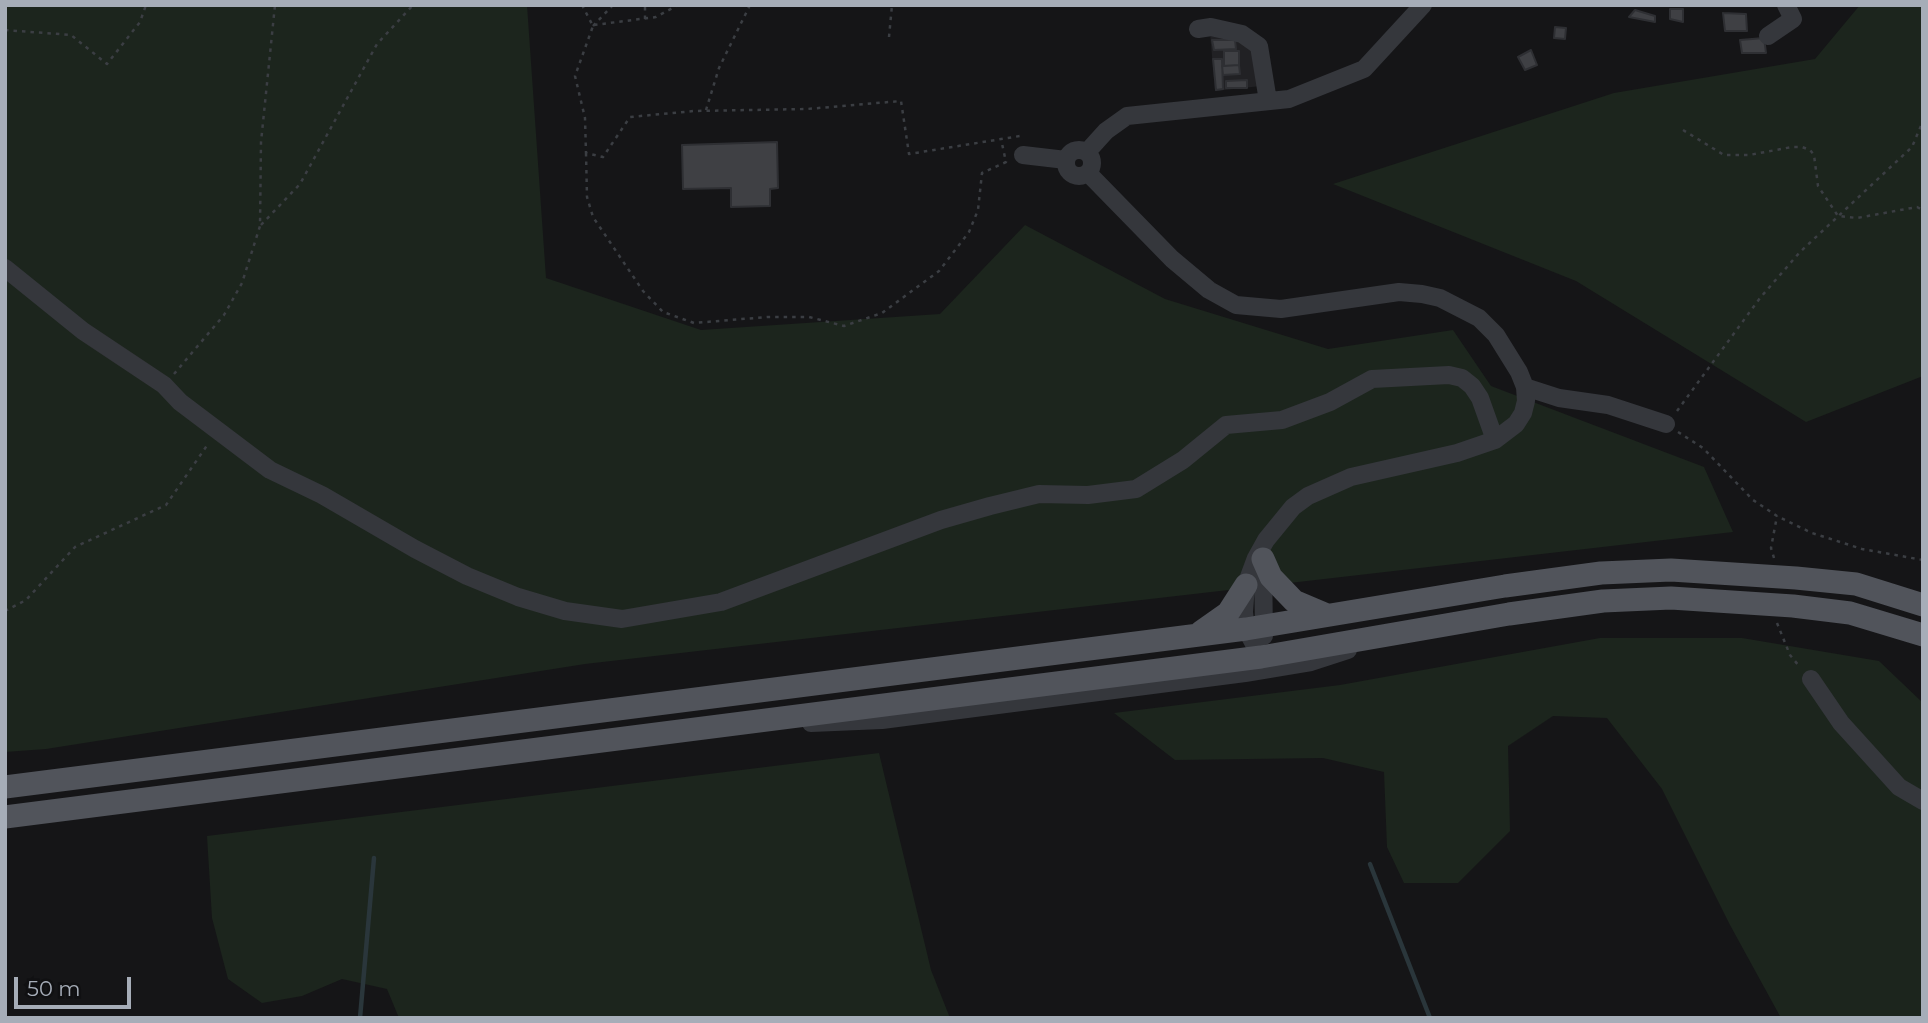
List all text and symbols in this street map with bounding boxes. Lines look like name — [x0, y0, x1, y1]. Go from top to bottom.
scale bar — [18, 964, 135, 1008]
text: 50 m — [27, 976, 81, 1001]

